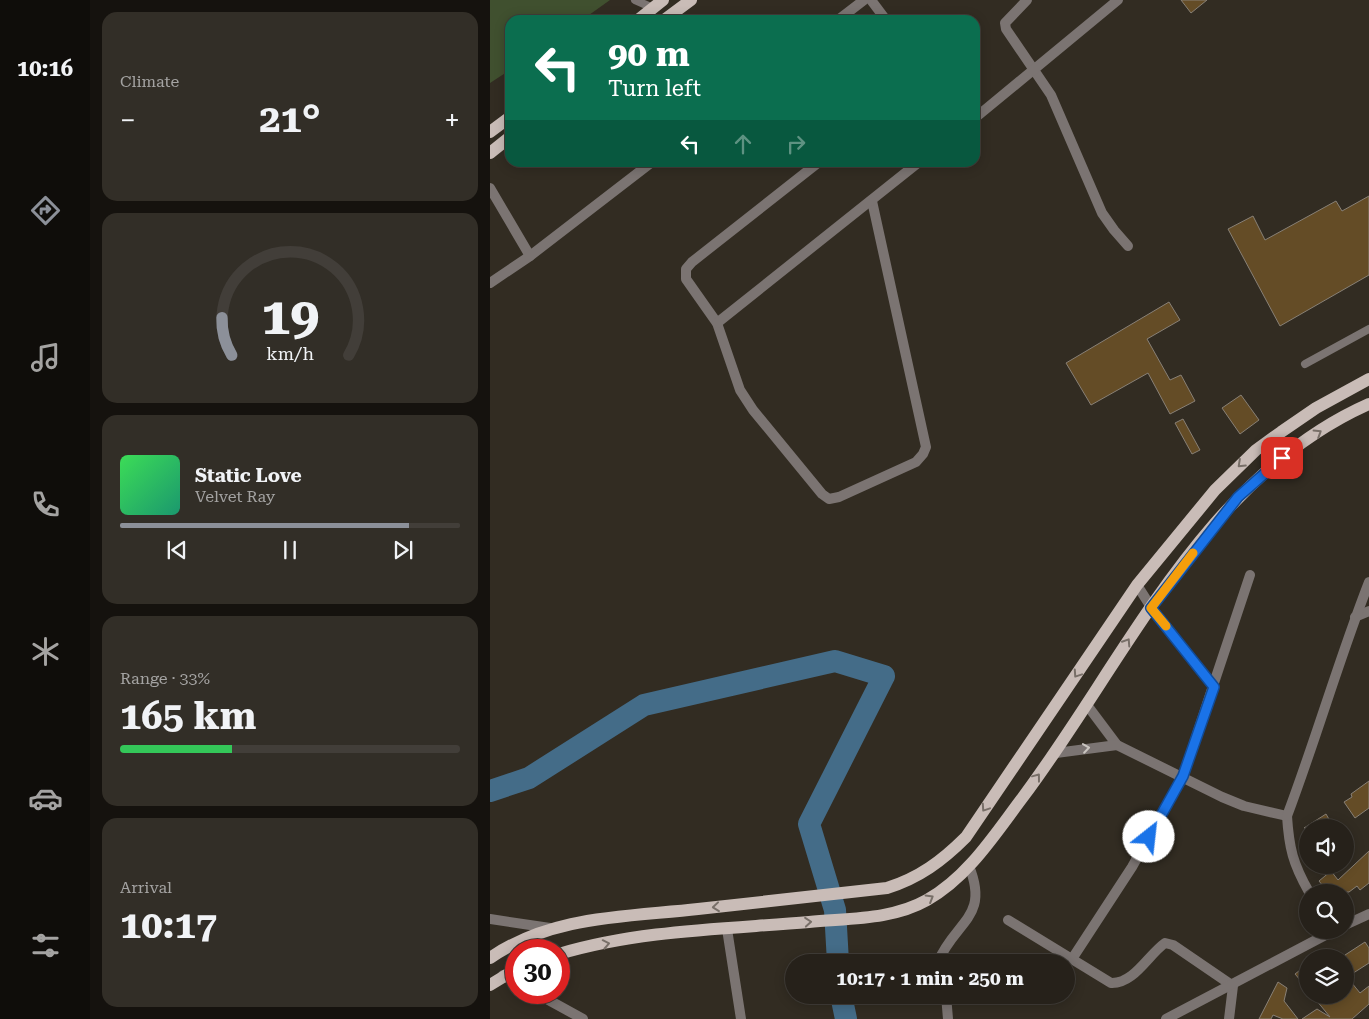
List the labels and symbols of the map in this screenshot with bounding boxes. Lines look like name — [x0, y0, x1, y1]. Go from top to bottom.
one-way arrow — [1312, 430, 1321, 440]
pin — [1261, 437, 1303, 479]
one-way arrow — [1238, 458, 1247, 467]
one-way arrow — [1121, 638, 1130, 648]
one-way arrow — [1074, 668, 1083, 678]
one-way arrow — [1083, 743, 1091, 754]
one-way arrow — [1032, 774, 1040, 783]
one-way arrow — [982, 803, 991, 812]
position arrow — [1122, 810, 1174, 862]
one-way arrow — [924, 894, 933, 904]
one-way arrow — [712, 901, 720, 912]
one-way arrow — [804, 917, 812, 928]
speed limit sign: 30 — [505, 939, 570, 1004]
one-way arrow — [602, 939, 611, 949]

